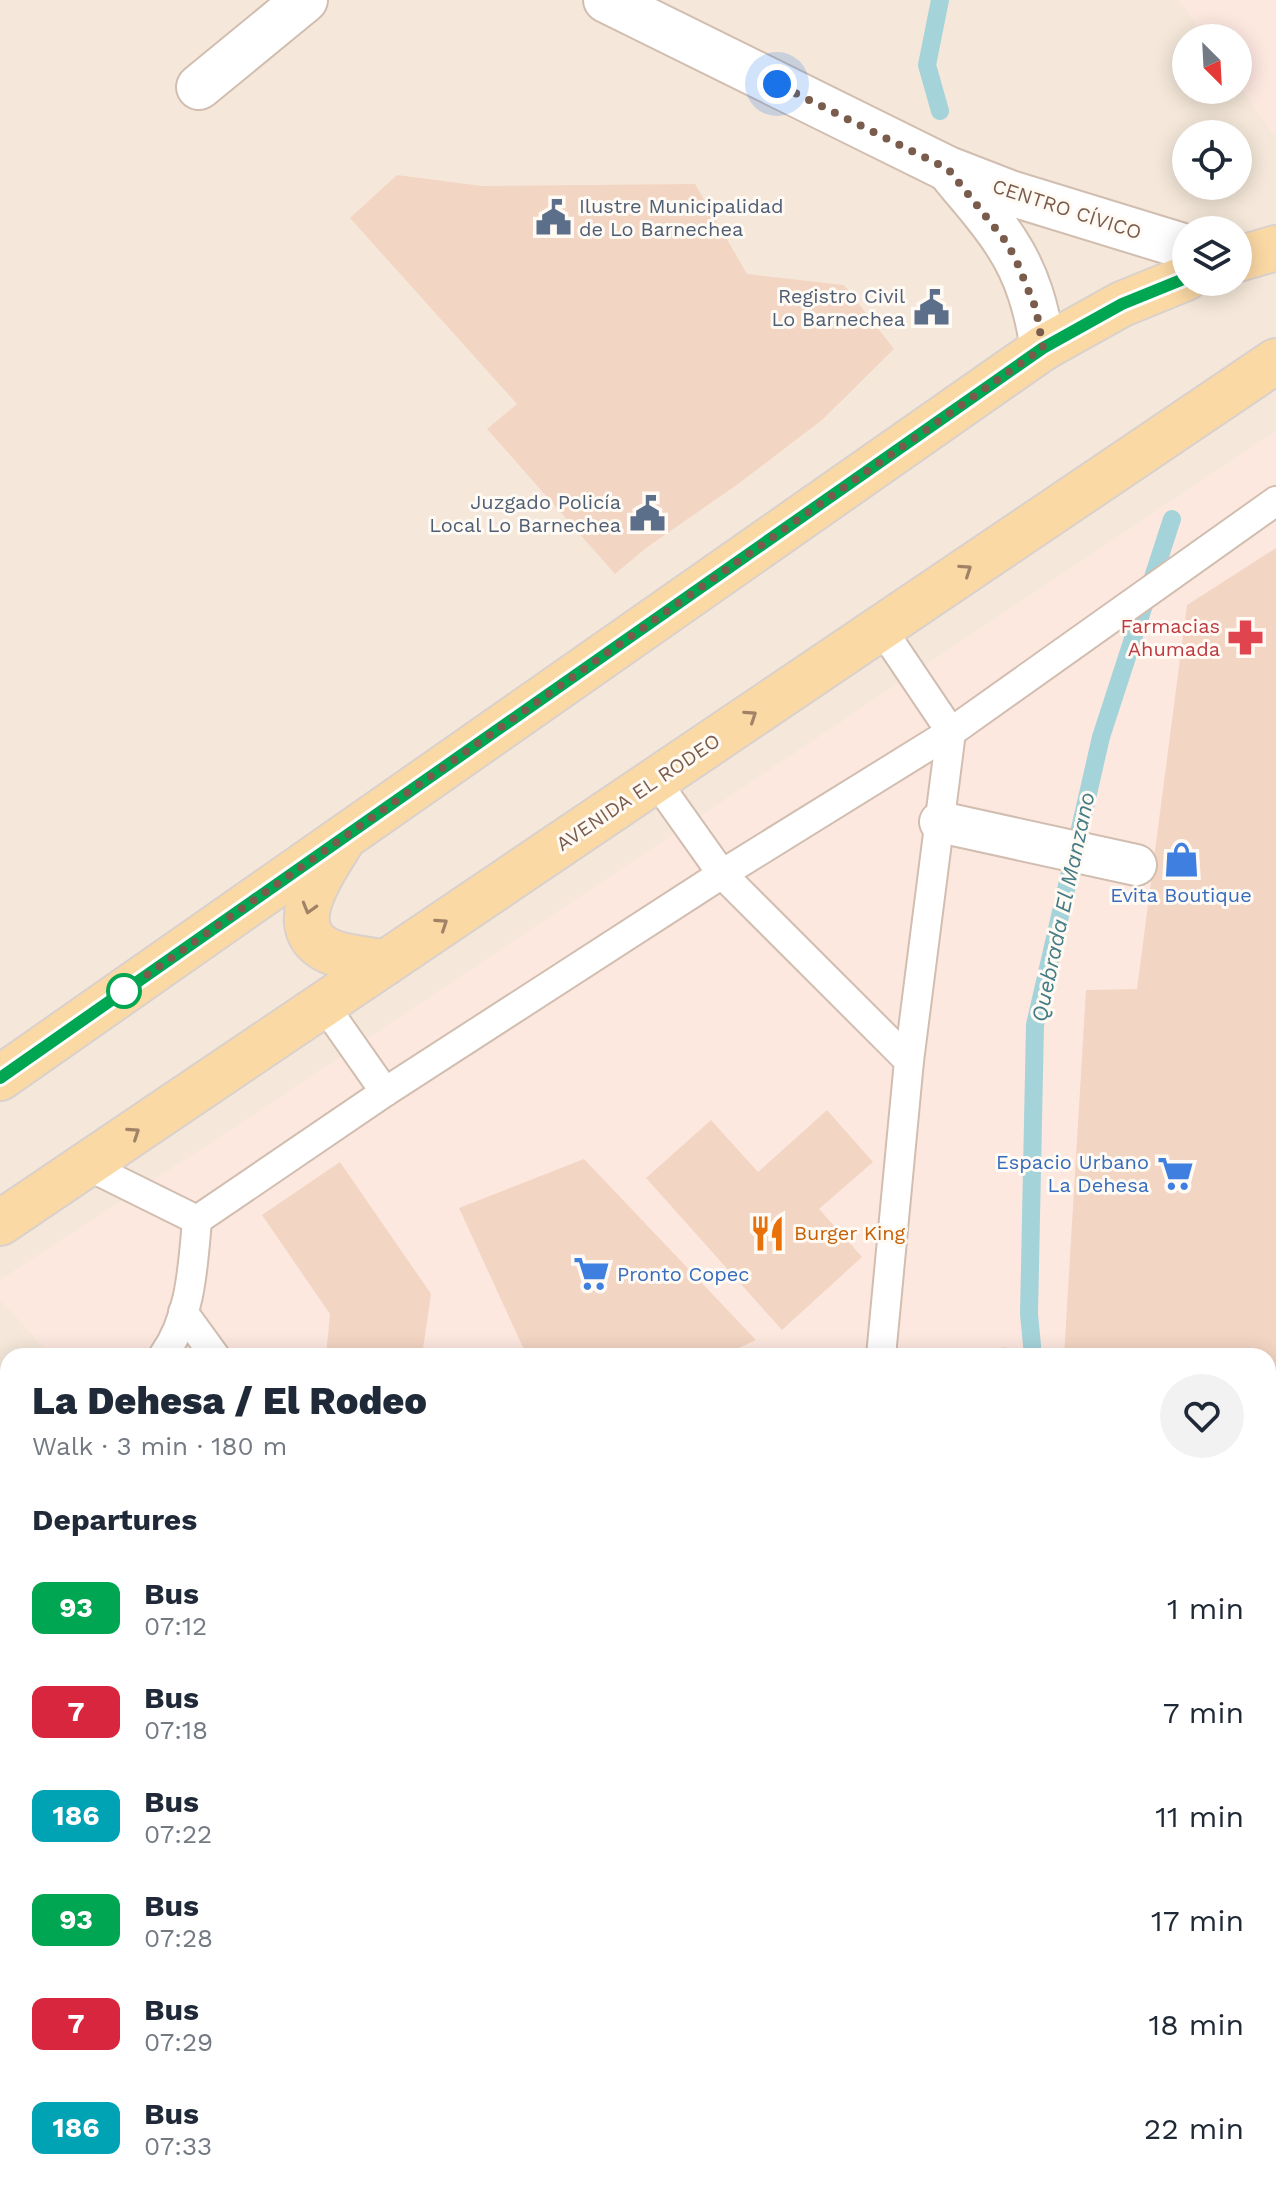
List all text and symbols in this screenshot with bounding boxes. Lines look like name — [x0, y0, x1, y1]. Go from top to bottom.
north arrow — [1172, 24, 1252, 104]
map controls — [1172, 24, 1252, 296]
your location — [757, 64, 797, 104]
button: locate — [1172, 120, 1252, 200]
street label: CENTRO CÍVICO — [989, 174, 1145, 244]
place label: Ilustre Municipalidad de Lo Barnechea — [579, 194, 784, 241]
public building icon: Ilustre Municipalidad de Lo Barnechea — [534, 199, 572, 237]
button: layers — [1172, 216, 1252, 296]
place label: Registro Civil Lo Barnechea — [772, 284, 905, 331]
public building icon: Registro Civil Lo Barnechea — [912, 288, 950, 326]
place label: Juzgado Policía Local Lo Barnechea — [429, 490, 621, 537]
public building icon: Juzgado Policía Local Lo Barnechea — [628, 495, 666, 533]
one-way arrow — [957, 565, 972, 580]
place label: Farmacias Ahumada — [1121, 614, 1220, 661]
pharmacy icon: Farmacias Ahumada — [1227, 619, 1265, 657]
one-way arrow — [742, 711, 756, 726]
street label: AVENIDA EL RODEO — [551, 728, 725, 856]
water label: Quebrada El Manzano — [1026, 790, 1100, 1024]
shop icon: Evita Boutique — [1162, 841, 1200, 879]
place label: Evita Boutique — [1110, 883, 1252, 907]
one-way arrow — [302, 900, 318, 914]
one-way arrow — [434, 919, 448, 934]
unlabelled marker — [107, 974, 141, 1008]
one-way arrow — [126, 1128, 140, 1143]
place label: Espacio Urbano La Dehesa — [996, 1150, 1149, 1197]
supermarket icon: Espacio Urbano La Dehesa — [1156, 1154, 1194, 1192]
restaurant icon: Burger King — [749, 1214, 787, 1252]
place label: Burger King — [794, 1221, 906, 1245]
supermarket icon: Pronto Copec — [572, 1255, 610, 1293]
place label: Pronto Copec — [617, 1262, 749, 1286]
button: heart — [1160, 1374, 1244, 1458]
text: La Dehesa / El Rodeo — [32, 1379, 427, 1423]
text: Walk · 3 min · 180 m — [32, 1431, 287, 1461]
text: Departures — [32, 1502, 197, 1537]
text: Bus — [144, 1576, 199, 1611]
text: 93 — [59, 1591, 93, 1624]
text: 1 min — [1167, 1591, 1244, 1626]
text: 07:12 — [144, 1611, 207, 1641]
text: Bus — [144, 1680, 199, 1715]
text: 7 — [67, 1695, 85, 1728]
text: 7 min — [1163, 1695, 1244, 1730]
text: 07:18 — [144, 1715, 208, 1745]
text: Bus — [144, 1784, 199, 1819]
text: 186 — [53, 1799, 99, 1832]
text: 11 min — [1155, 1799, 1244, 1834]
text: 07:22 — [144, 1819, 212, 1849]
text: Bus — [144, 1888, 199, 1923]
text: 93 — [59, 1903, 93, 1936]
text: 17 min — [1151, 1903, 1244, 1938]
text: 07:28 — [144, 1923, 213, 1953]
text: Bus — [144, 1992, 199, 2027]
text: 7 — [67, 2007, 85, 2040]
text: 18 min — [1148, 2007, 1244, 2042]
text: 07:29 — [144, 2027, 213, 2057]
text: Bus — [144, 2096, 199, 2131]
text: 186 — [53, 2111, 99, 2144]
text: 22 min — [1144, 2111, 1244, 2146]
text: 07:33 — [144, 2131, 212, 2161]

